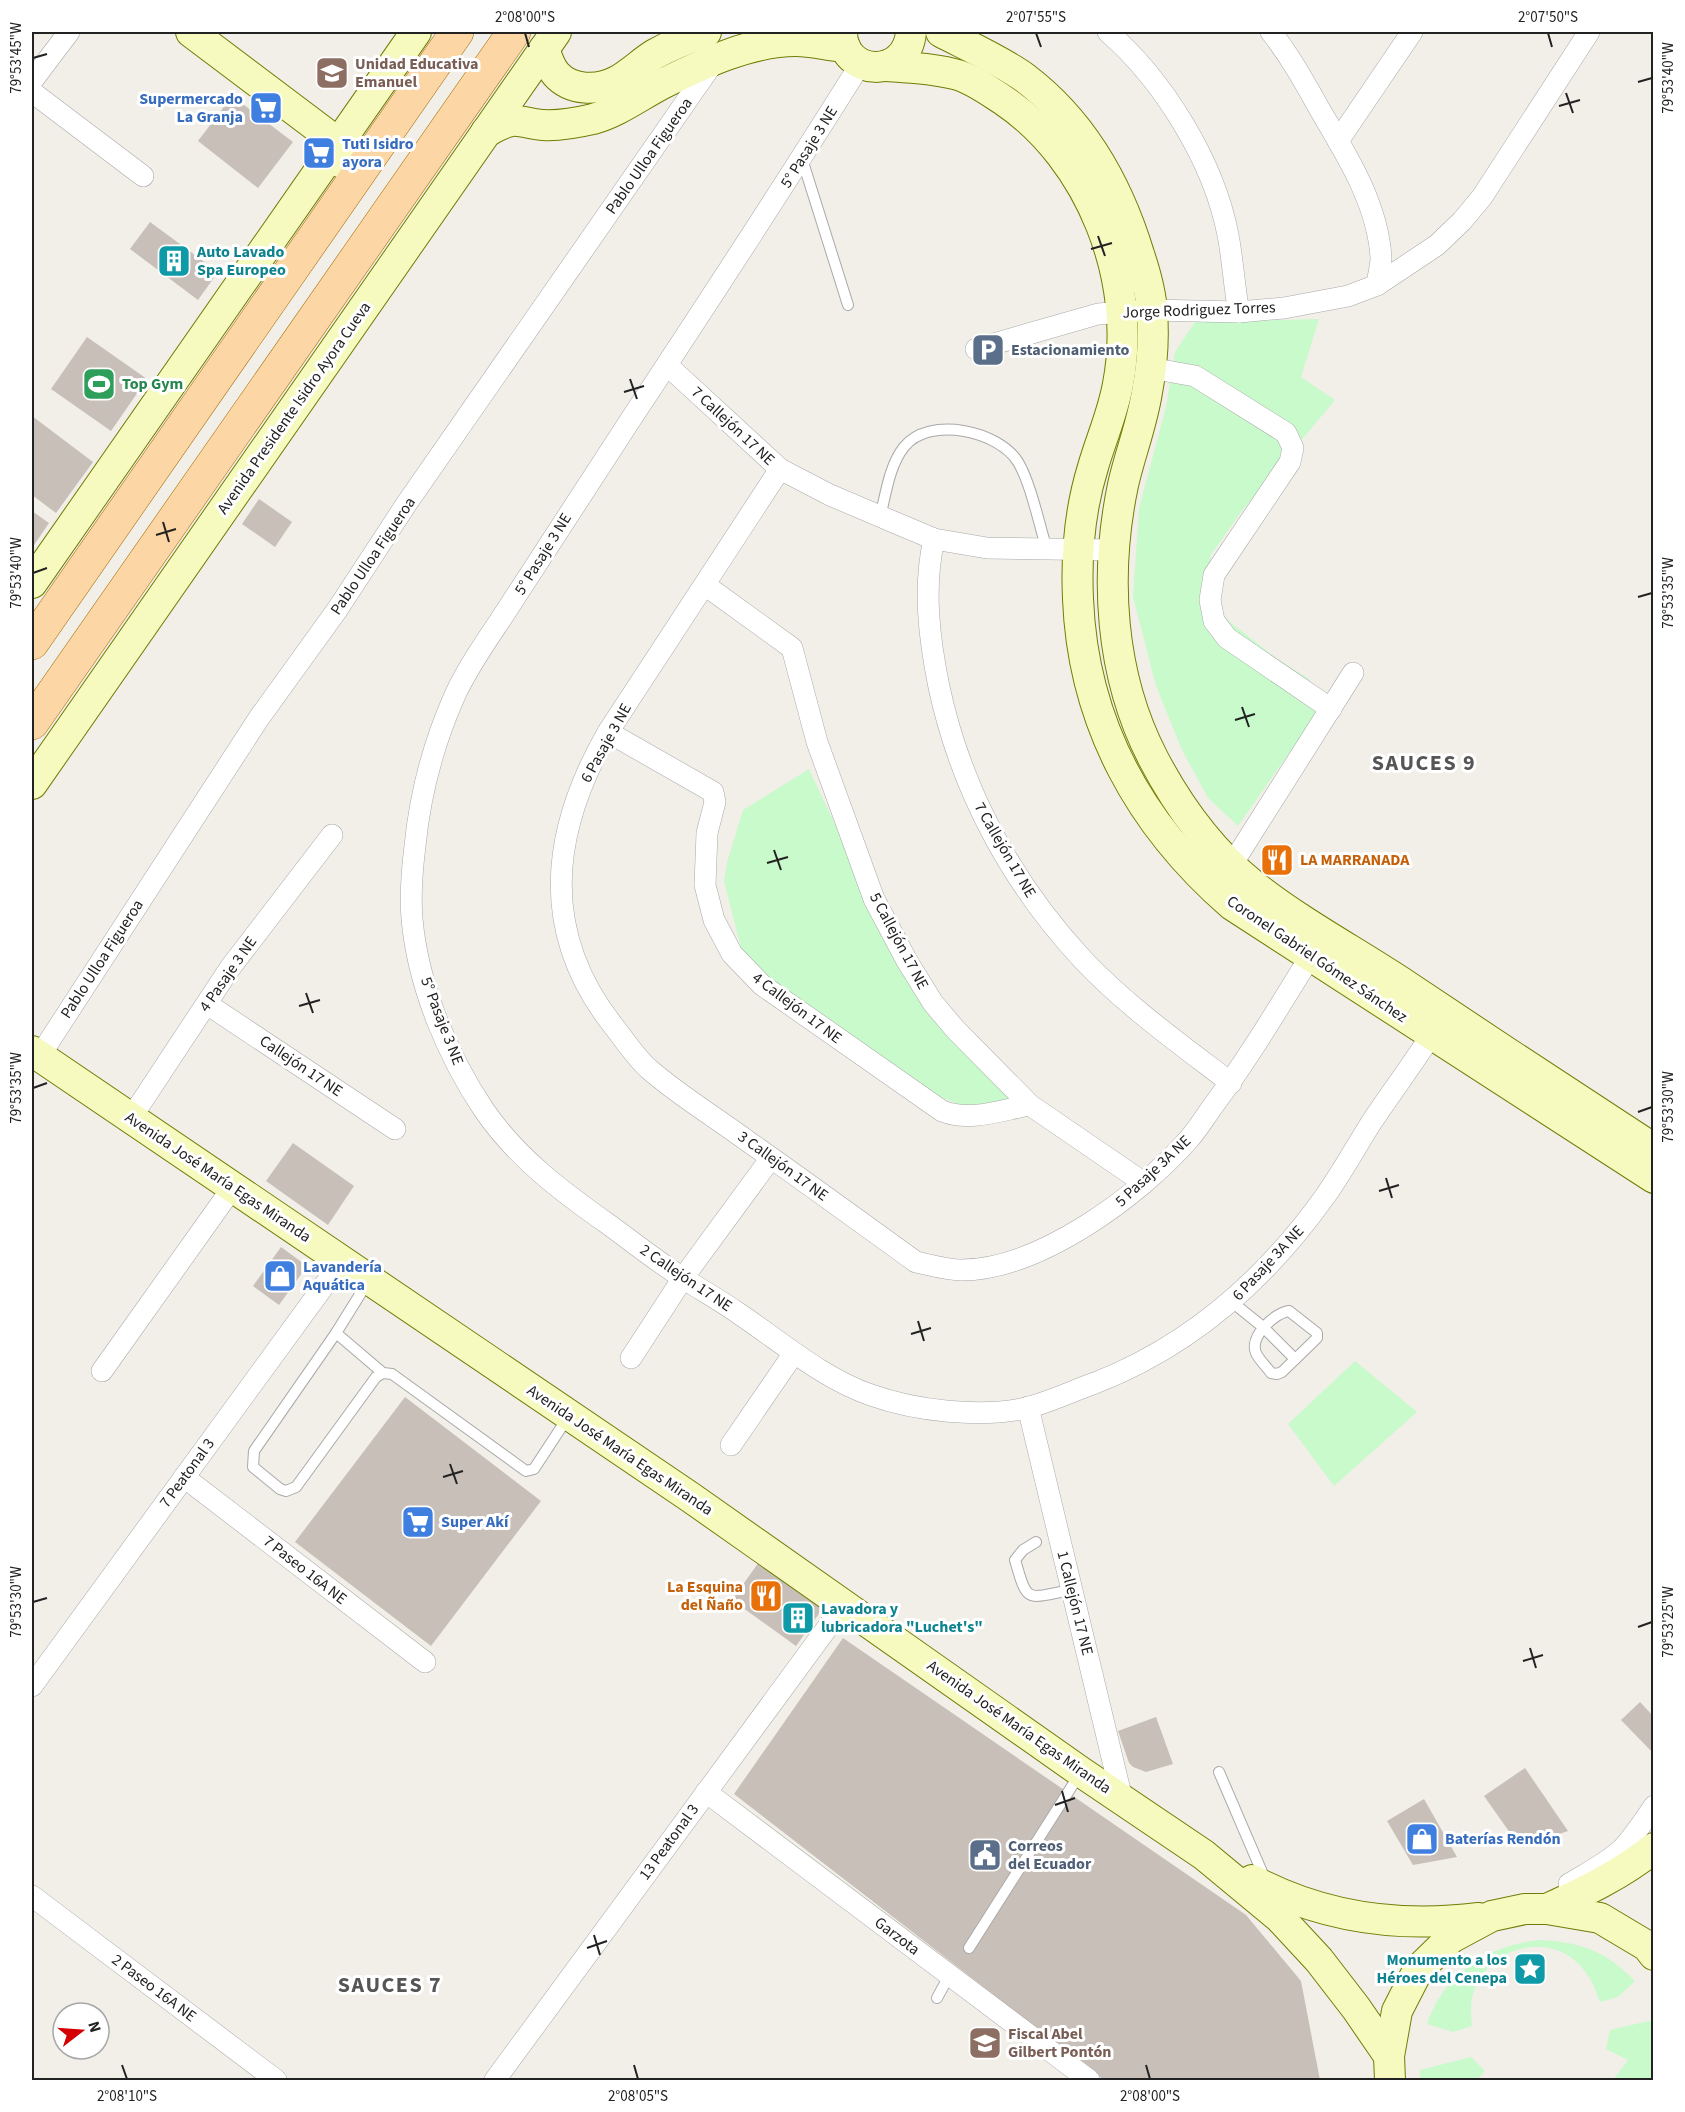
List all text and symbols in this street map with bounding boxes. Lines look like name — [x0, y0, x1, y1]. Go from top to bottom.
text: 2°08'00"S — [495, 7, 555, 28]
text: 2°07'55"S — [1006, 7, 1066, 28]
text: 2°07'50"S — [1518, 7, 1578, 28]
text: 79°53'45"W — [6, 22, 27, 94]
text: 79°53'40"W — [1658, 42, 1679, 114]
place label: Unidad Educativa Emanuel — [355, 53, 479, 93]
school or university icon: Unidad Educativa Emanuel — [314, 55, 350, 91]
place label: Supermercado La Granja — [139, 88, 243, 128]
supermarket icon: Supermercado La Granja — [248, 90, 284, 126]
street label: Pablo Ulloa Figueroa — [600, 93, 698, 219]
street label: 5° Pasaje 3 NE — [775, 102, 843, 192]
place label: Tuti Isidro ayora — [342, 133, 414, 173]
supermarket icon: Tuti Isidro ayora — [301, 135, 337, 171]
place label: Auto Lavado Spa Europeo — [196, 241, 286, 281]
building icon: Auto Lavado Spa Europeo — [156, 243, 192, 279]
street label: Jorge Rodriguez Torres — [1122, 296, 1276, 324]
street label: Avenida Presidente Isidro Ayora Cueva — [212, 297, 376, 519]
parking icon: Estacionamiento — [970, 332, 1006, 368]
place label: Estacionamiento — [1011, 339, 1130, 361]
sports icon: Top Gym — [81, 366, 117, 402]
place label: Top Gym — [122, 373, 183, 395]
street label: 7 Callejón 17 NE — [686, 381, 780, 471]
street label: Pablo Ulloa Figueroa — [325, 493, 421, 619]
street label: 5° Pasaje 3 NE — [509, 509, 577, 599]
text: 79°53'40"W — [6, 537, 27, 609]
text: 79°53'35"W — [1658, 557, 1679, 629]
street label: 6 Pasaje 3 NE — [575, 699, 637, 787]
district label: SAUCES 9 — [1372, 747, 1476, 779]
street label: 7 Callejón 17 NE — [969, 798, 1041, 902]
restaurant icon: LA MARRANADA — [1259, 842, 1295, 878]
place label: LA MARRANADA — [1300, 849, 1410, 871]
street label: 5 Callejón 17 NE — [864, 889, 934, 993]
street label: Coronel Gabriel Gómez Sánchez — [1222, 890, 1412, 1028]
street label: Pablo Ulloa Figueroa — [55, 895, 149, 1023]
street label: 4 Pasaje 3 NE — [194, 932, 262, 1016]
street label: 4 Callejón 17 NE — [748, 967, 846, 1049]
street label: 5° Pasaje 3 NE — [415, 974, 469, 1068]
street label: Callejón 17 NE — [255, 1030, 347, 1102]
text: 79°53'35"W — [6, 1052, 27, 1124]
text: 79°53'30"W — [1658, 1071, 1679, 1143]
street label: Avenida José María Egas Miranda — [121, 1106, 315, 1248]
street label: 3 Callejón 17 NE — [733, 1126, 833, 1206]
street label: 5 Pasaje 3A NE — [1110, 1130, 1196, 1212]
street label: 6 Pasaje 3A NE — [1227, 1220, 1309, 1306]
street label: 2 Callejón 17 NE — [636, 1239, 736, 1317]
place label: Lavandería Aquática — [302, 1256, 382, 1296]
shop icon: Lavandería Aquática — [262, 1258, 298, 1294]
street label: Avenida José María Egas Miranda — [523, 1379, 717, 1521]
street label: 7 Peatonal 3 — [154, 1434, 220, 1512]
supermarket icon: Super Akí — [400, 1504, 436, 1540]
place label: Super Akí — [441, 1511, 510, 1533]
street label: 7 Paseo 16A NE — [259, 1530, 351, 1610]
street label: 1 Callejón 17 NE — [1051, 1548, 1099, 1658]
text: 79°53'30"W — [6, 1566, 27, 1638]
place label: La Esquina del Ñaño — [667, 1576, 743, 1616]
restaurant icon: La Esquina del Ñaño — [748, 1578, 784, 1614]
text: 79°53'25"W — [1658, 1586, 1679, 1658]
place label: Lavadora y lubricadora "Luchet's" — [821, 1598, 983, 1638]
building icon: Lavadora y lubricadora "Luchet's" — [780, 1600, 816, 1636]
street label: Avenida José María Egas Miranda — [923, 1655, 1115, 1799]
street label: 13 Peatonal 3 — [634, 1799, 704, 1885]
shop icon: Baterías Rendón — [1404, 1821, 1440, 1857]
place label: Baterías Rendón — [1445, 1828, 1561, 1850]
place label: Correos del Ecuador — [1008, 1835, 1092, 1875]
public building icon: Correos del Ecuador — [967, 1837, 1003, 1873]
street label: Garzota — [870, 1912, 924, 1960]
street label: 2 Paseo 16A NE — [107, 1949, 201, 2027]
place label: Monumento a los Héroes del Cenepa — [1377, 1949, 1507, 1989]
place icon: Monumento a los Héroes del Cenepa — [1512, 1951, 1548, 1987]
district label: SAUCES 7 — [338, 1969, 442, 2001]
north arrow — [51, 2001, 111, 2061]
text: N — [82, 2019, 106, 2035]
place label: Fiscal Abel Gilbert Pontón — [1008, 2023, 1111, 2063]
school or university icon: Fiscal Abel Gilbert Pontón — [967, 2025, 1003, 2061]
text: 2°08'10"S — [97, 2086, 157, 2107]
text: 2°08'05"S — [608, 2086, 668, 2107]
text: 2°08'00"S — [1120, 2086, 1180, 2107]

